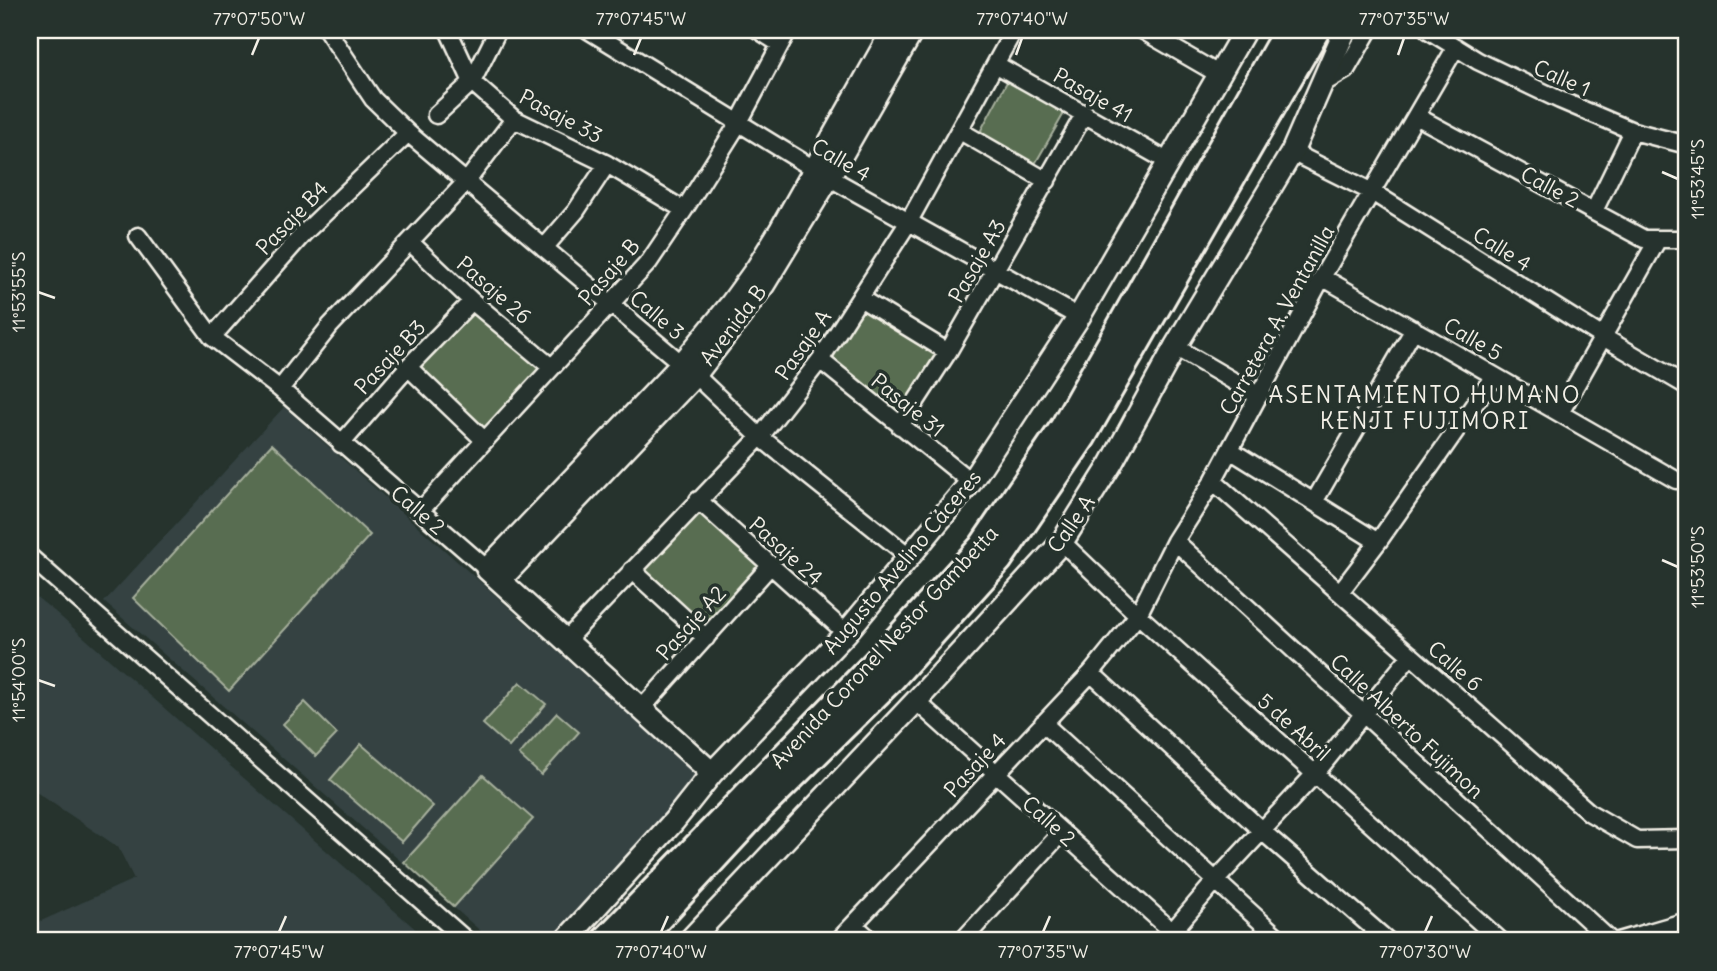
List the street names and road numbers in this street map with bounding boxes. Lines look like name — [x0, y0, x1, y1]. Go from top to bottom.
street label: Calle 1 — [1529, 54, 1595, 102]
street label: Pasaje 41 — [1049, 62, 1137, 128]
street label: Pasaje 33 — [515, 83, 607, 149]
street label: Calle 4 — [807, 132, 875, 188]
street label: Calle 2 — [1516, 160, 1584, 214]
street label: Pasaje B4 — [250, 175, 334, 261]
street label: Pasaje A3 — [942, 214, 1012, 308]
street label: Carretera A. Ventanilla — [1214, 220, 1340, 420]
street label: Calle 4 — [1468, 221, 1536, 277]
street label: Pasaje B — [572, 233, 646, 311]
street label: Pasaje 26 — [451, 250, 537, 330]
street label: Avenida B — [694, 279, 772, 371]
street label: Calle 3 — [624, 284, 690, 346]
street label: Pasaje A — [769, 304, 837, 386]
street label: Calle 5 — [1439, 311, 1507, 367]
street label: Pasaje B3 — [349, 314, 431, 400]
street label: Pasaje 31 — [866, 367, 950, 443]
street label: Augusto Avelino Cáceres — [817, 464, 987, 660]
street label: Calle 2 — [385, 479, 451, 541]
street label: Calle A — [1041, 490, 1101, 558]
street label: Pasaje 24 — [744, 511, 828, 591]
street label: Avenida Coronel Nestor Gambetta — [764, 520, 1004, 774]
street label: Pasaje A2 — [650, 580, 732, 666]
street label: Calle 6 — [1422, 635, 1488, 697]
street label: Calle Alberto Fujimon — [1325, 648, 1489, 804]
street label: 5 de Abril — [1252, 687, 1336, 767]
street label: Pasaje 4 — [938, 727, 1012, 803]
street label: Calle 2 — [1017, 790, 1081, 852]

